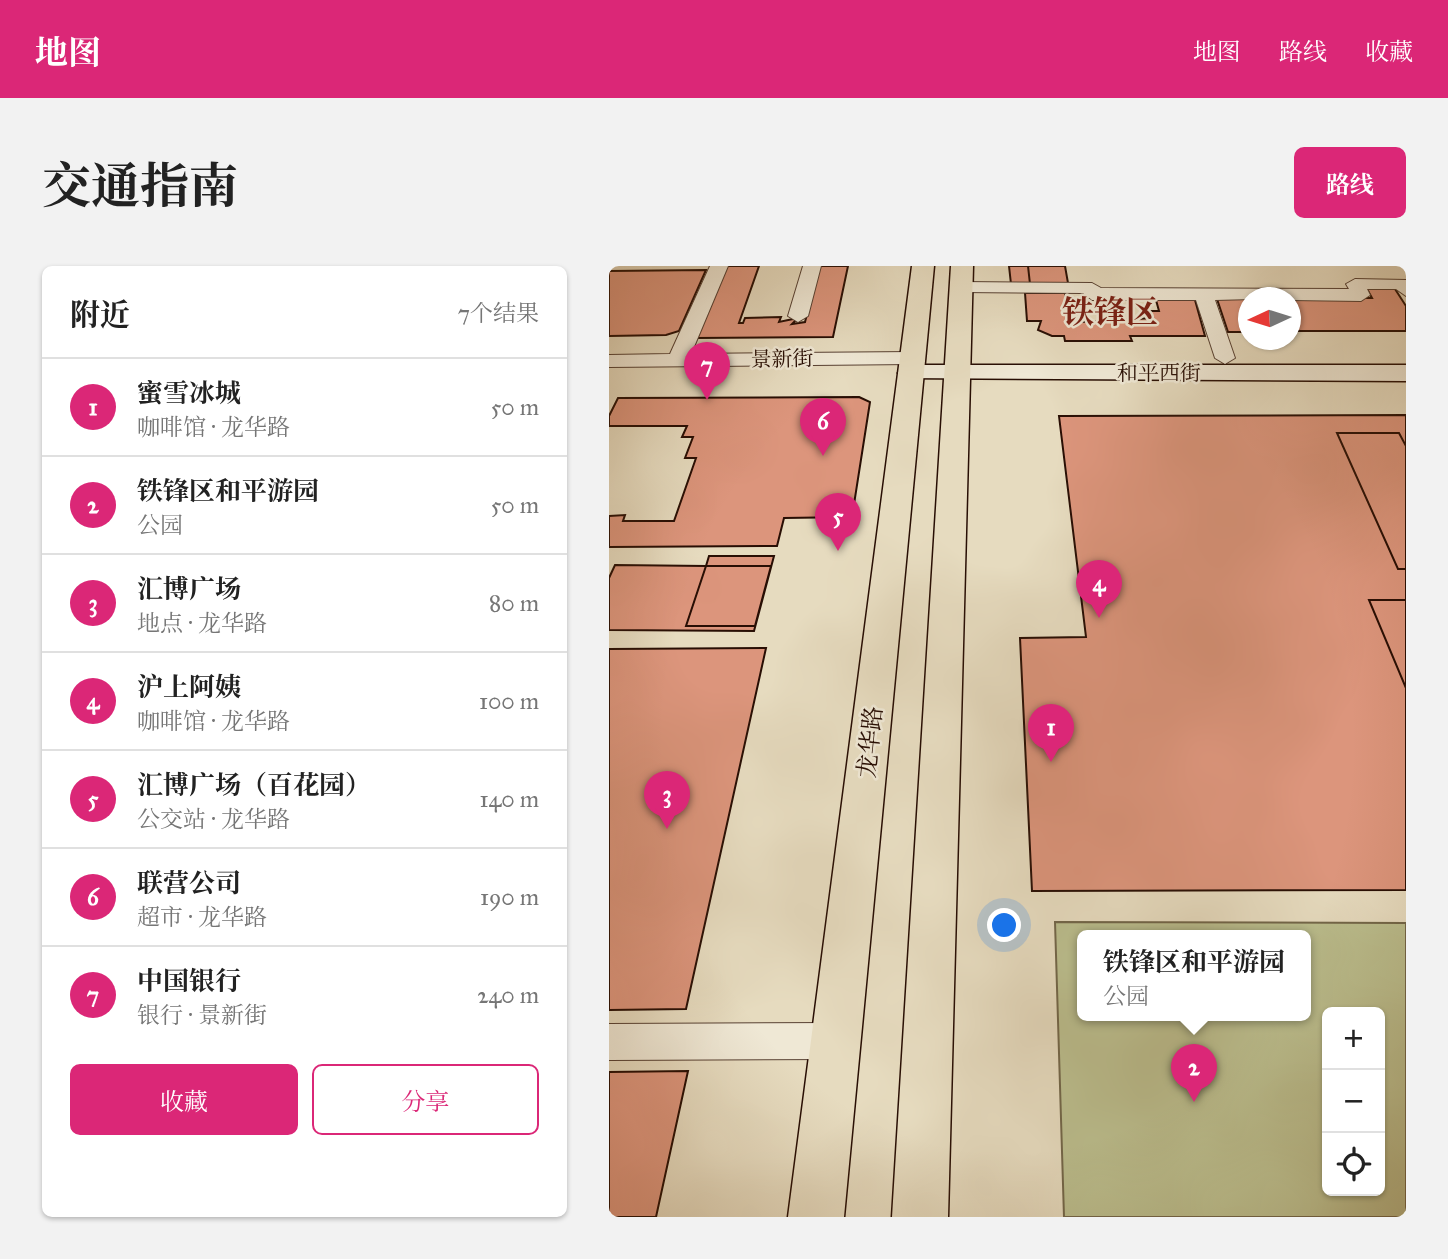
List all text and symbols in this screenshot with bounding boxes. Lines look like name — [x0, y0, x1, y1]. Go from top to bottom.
text: 地图 — [35, 33, 101, 73]
text: 地图 — [1193, 37, 1241, 67]
text: 路线 — [1279, 37, 1327, 67]
text: 收藏 — [1365, 37, 1413, 67]
button: 路线 — [1294, 147, 1406, 218]
text: 交通指南 — [42, 157, 238, 216]
north arrow — [1238, 287, 1301, 350]
district label: 铁锋区 — [1062, 293, 1158, 332]
text: 附近 — [70, 297, 130, 333]
text: 7个结果 — [458, 299, 539, 327]
pin: 7 — [684, 342, 730, 400]
street label: 景新街 — [750, 345, 814, 373]
street label: 和平西街 — [1117, 360, 1201, 386]
text: 蜜雪冰城 — [137, 377, 241, 409]
text: 1 — [88, 393, 98, 421]
text: 50 m — [491, 393, 539, 421]
pin: 6 — [800, 398, 846, 456]
text: 咖啡馆 · 龙华路 — [137, 413, 290, 441]
text: 铁锋区和平游园 — [137, 475, 319, 507]
text: 2 — [87, 491, 99, 519]
text: 50 m — [491, 491, 539, 519]
pin: 5 — [815, 493, 861, 551]
text: 公园 — [137, 511, 183, 539]
pin: 4 — [1076, 560, 1122, 618]
text: 汇博广场 — [137, 573, 241, 605]
text: 3 — [88, 589, 98, 617]
text: 80 m — [489, 589, 539, 617]
text: 地点 · 龙华路 — [137, 609, 267, 637]
text: 沪上阿姨 — [137, 671, 241, 703]
text: 4 — [87, 687, 99, 715]
text: 100 m — [479, 687, 539, 715]
pin: 1 — [1028, 704, 1074, 762]
street label: 龙华路 — [851, 705, 889, 779]
text: 咖啡馆 · 龙华路 — [137, 707, 290, 735]
text: 汇博广场（百花园） — [137, 769, 371, 801]
pin: 3 — [644, 771, 690, 829]
text: 5 — [88, 785, 98, 813]
text: 140 m — [479, 785, 539, 813]
text: 公交站 · 龙华路 — [137, 805, 290, 833]
text: 联营公司 — [137, 867, 241, 899]
text: 6 — [87, 883, 99, 911]
text: 190 m — [480, 883, 539, 911]
text: 超市 · 龙华路 — [137, 903, 267, 931]
your location — [987, 908, 1021, 942]
popup — [1077, 930, 1311, 1021]
text: 铁锋区和平游园 — [1103, 946, 1285, 978]
text: 中国银行 — [137, 965, 241, 997]
text: 7 — [87, 981, 99, 1009]
text: 240 m — [477, 981, 539, 1009]
text: 公园 — [1103, 982, 1149, 1010]
text: 银行 · 景新街 — [137, 1001, 267, 1029]
map controls — [1322, 1007, 1385, 1196]
button: + — [1322, 1007, 1385, 1070]
pin: 2 — [1171, 1044, 1217, 1102]
button: 收藏 — [70, 1064, 298, 1135]
button: 分享 — [312, 1064, 539, 1135]
button: − — [1322, 1070, 1385, 1133]
button: locate — [1322, 1133, 1385, 1196]

